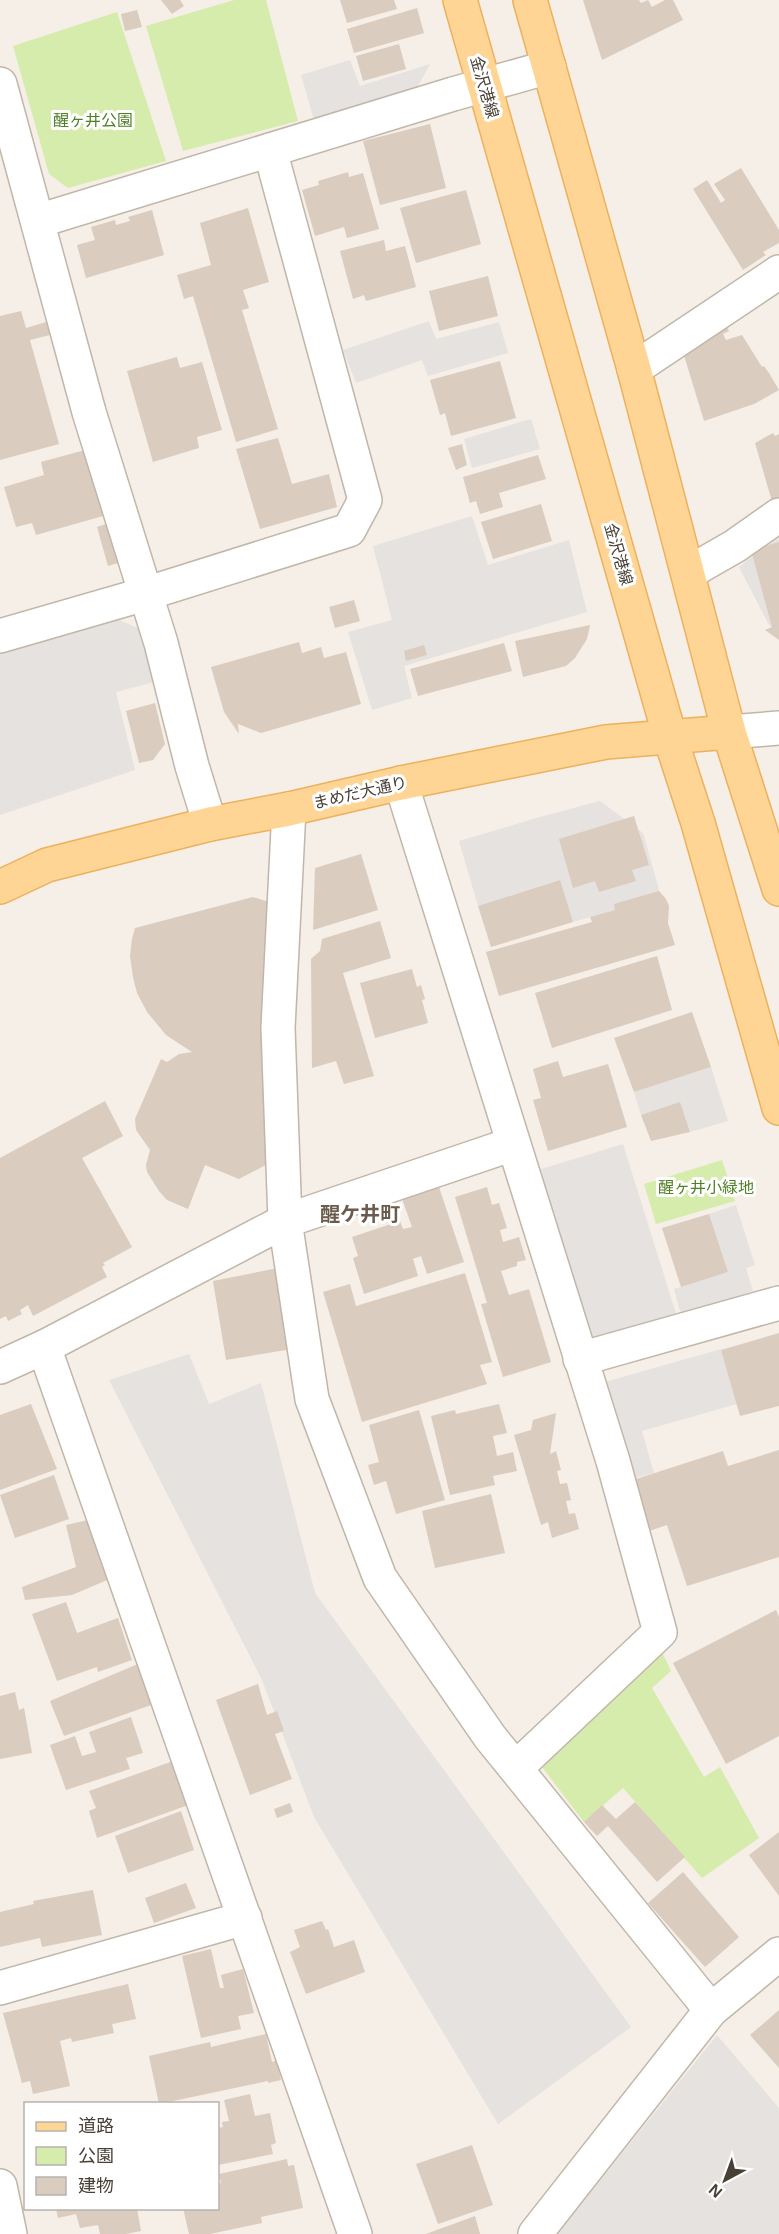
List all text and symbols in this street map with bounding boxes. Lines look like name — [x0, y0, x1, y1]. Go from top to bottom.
street label: 金沢港線 — [468, 54, 502, 120]
park label: 醒ヶ井公園 — [53, 112, 133, 129]
street label: 金沢港線 — [602, 521, 636, 587]
street label: まめだ大通り — [311, 773, 409, 812]
park label: 醒ヶ井小緑地 — [658, 1179, 754, 1196]
district label: 醒ケ井町 — [320, 1203, 400, 1225]
legend — [24, 2102, 219, 2210]
text: 道路 — [78, 2116, 114, 2136]
text: 公園 — [78, 2146, 114, 2166]
north arrow — [695, 2150, 755, 2210]
text: 建物 — [78, 2176, 114, 2196]
text: N — [706, 2181, 725, 2201]

